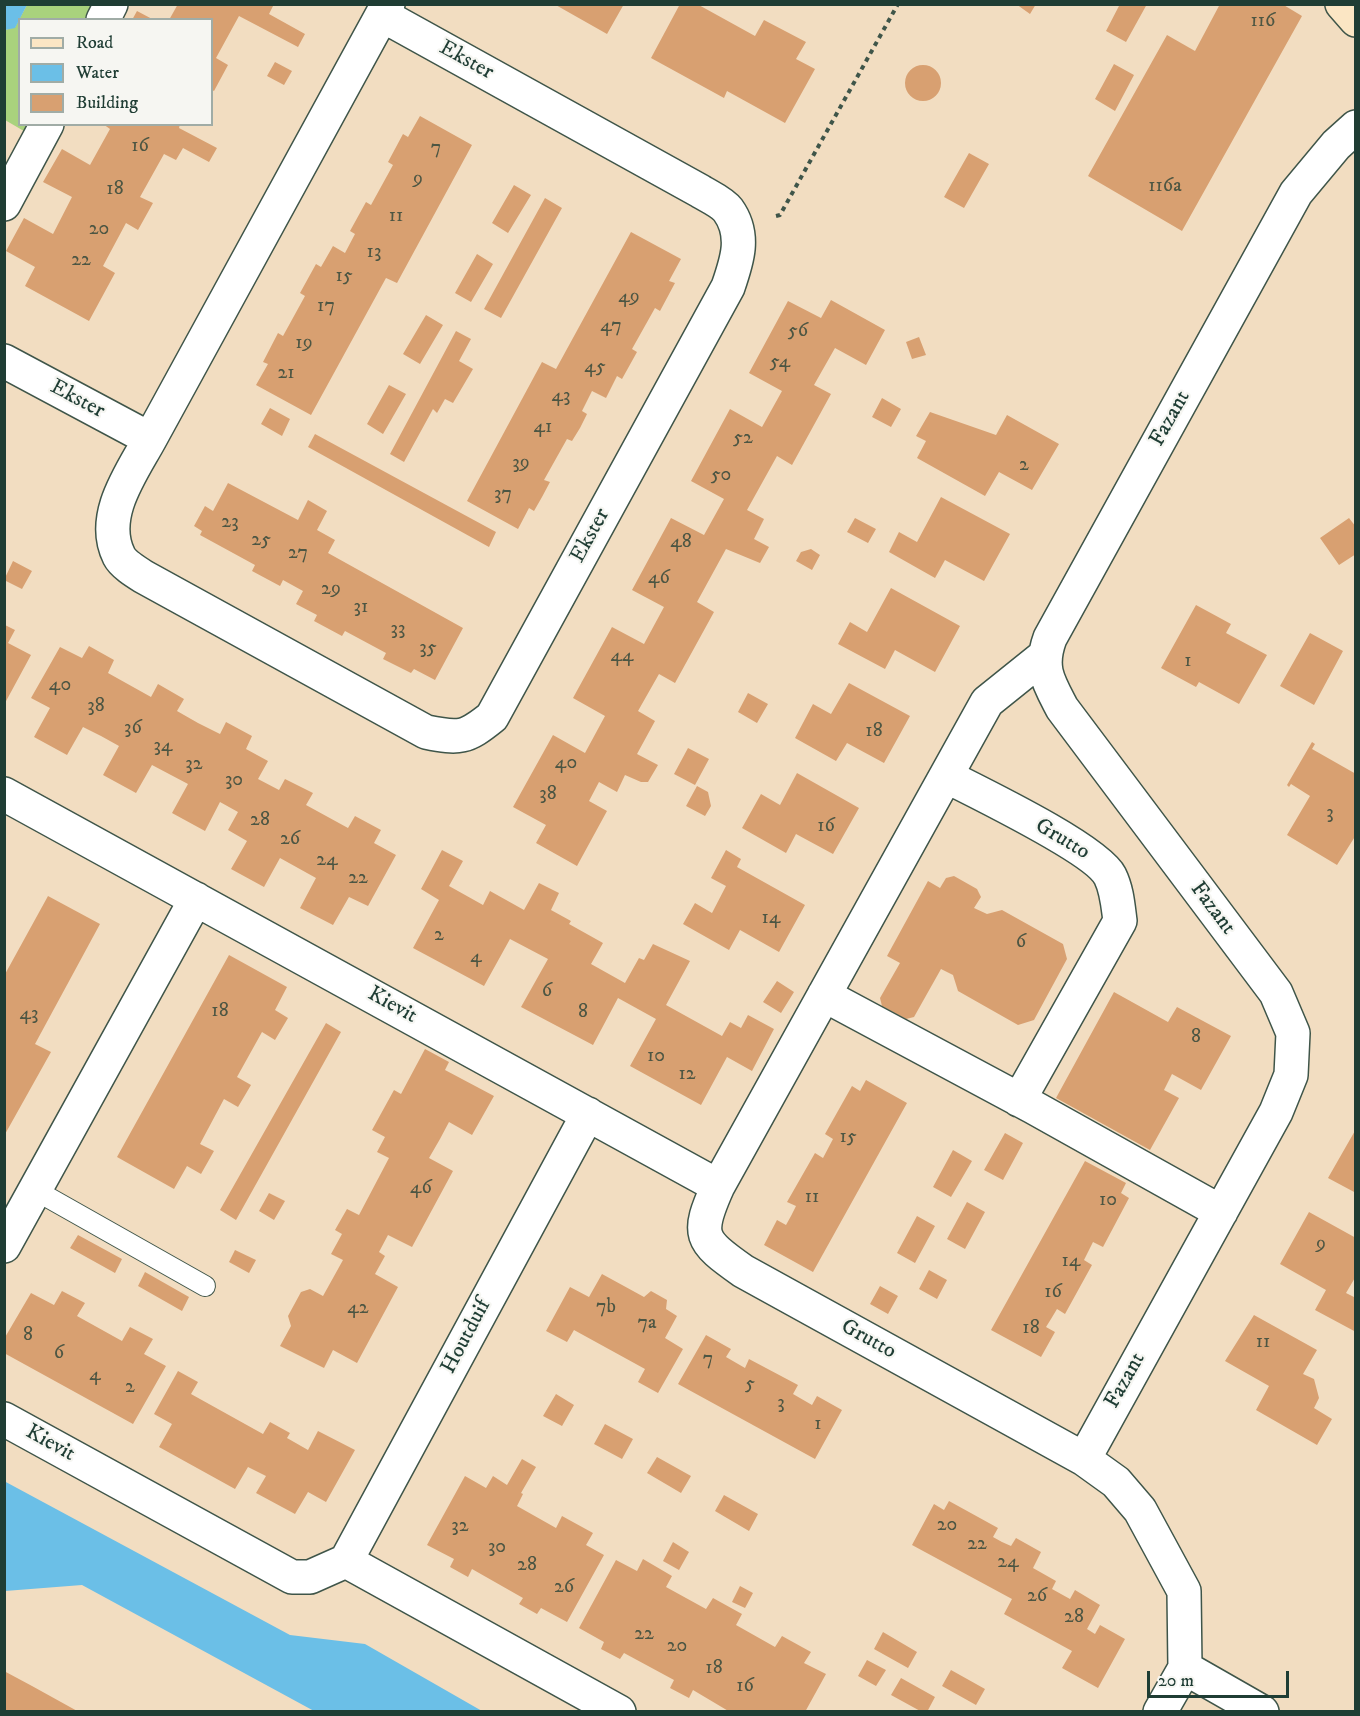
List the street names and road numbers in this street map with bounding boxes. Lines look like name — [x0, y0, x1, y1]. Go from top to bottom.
street label: Ekster — [434, 35, 498, 87]
street label: Ekster — [45, 375, 109, 425]
street label: Fazant — [1145, 387, 1197, 451]
street label: Ekster — [565, 504, 617, 568]
street label: Grutto — [1030, 813, 1094, 867]
street label: Fazant — [1184, 877, 1240, 941]
street label: Kievit — [363, 982, 421, 1030]
street label: Houtduif — [436, 1295, 498, 1379]
street label: Grutto — [836, 1314, 900, 1366]
street label: Fazant — [1100, 1349, 1152, 1413]
street label: Kievit — [21, 1420, 79, 1468]

